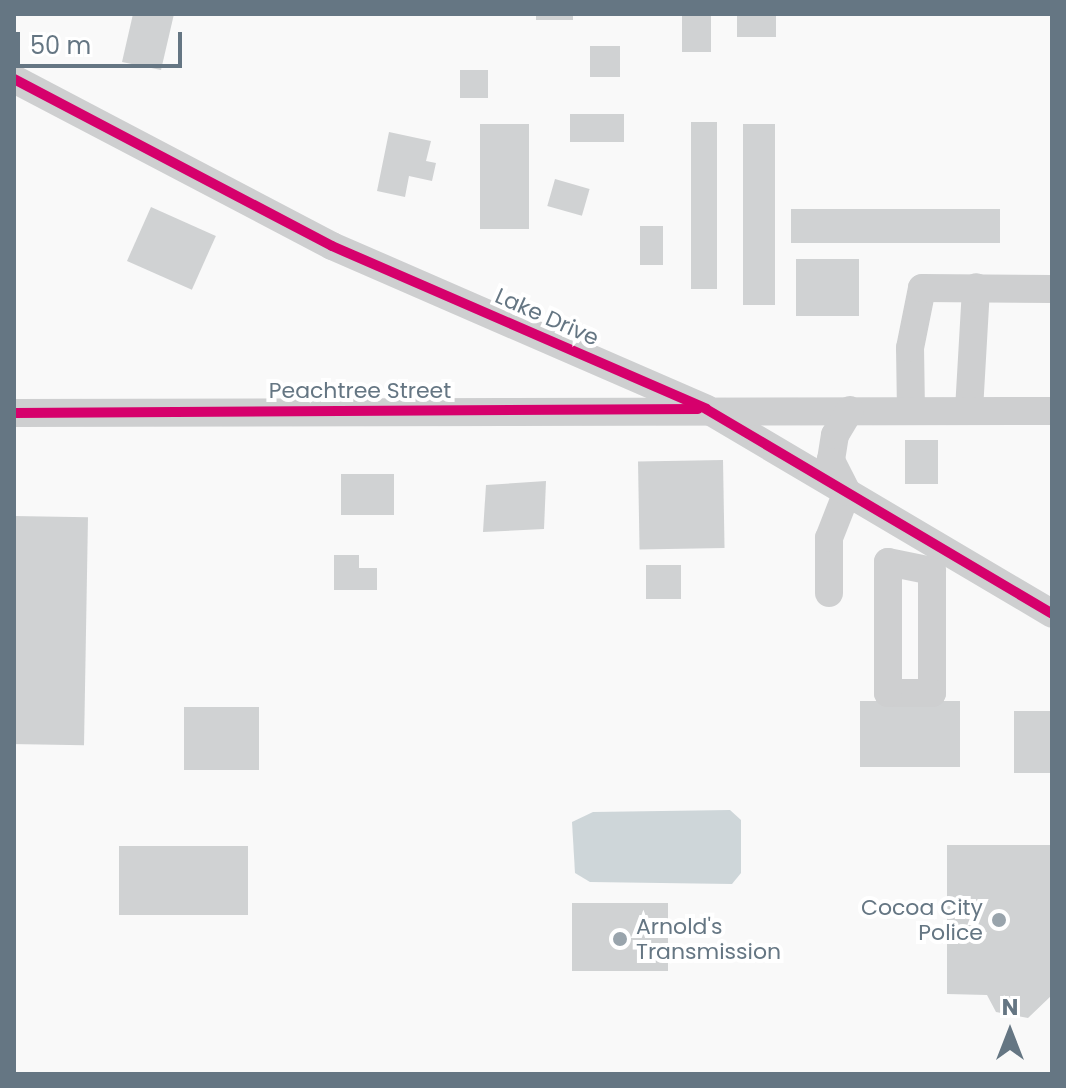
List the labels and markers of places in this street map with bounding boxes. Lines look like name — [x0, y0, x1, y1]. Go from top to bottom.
place label: Cocoa City Police — [861, 894, 983, 946]
marker: Cocoa City Police — [990, 911, 1008, 929]
place label: Arnold's Transmission — [636, 913, 781, 964]
marker: Arnold's Transmission — [611, 930, 629, 948]

